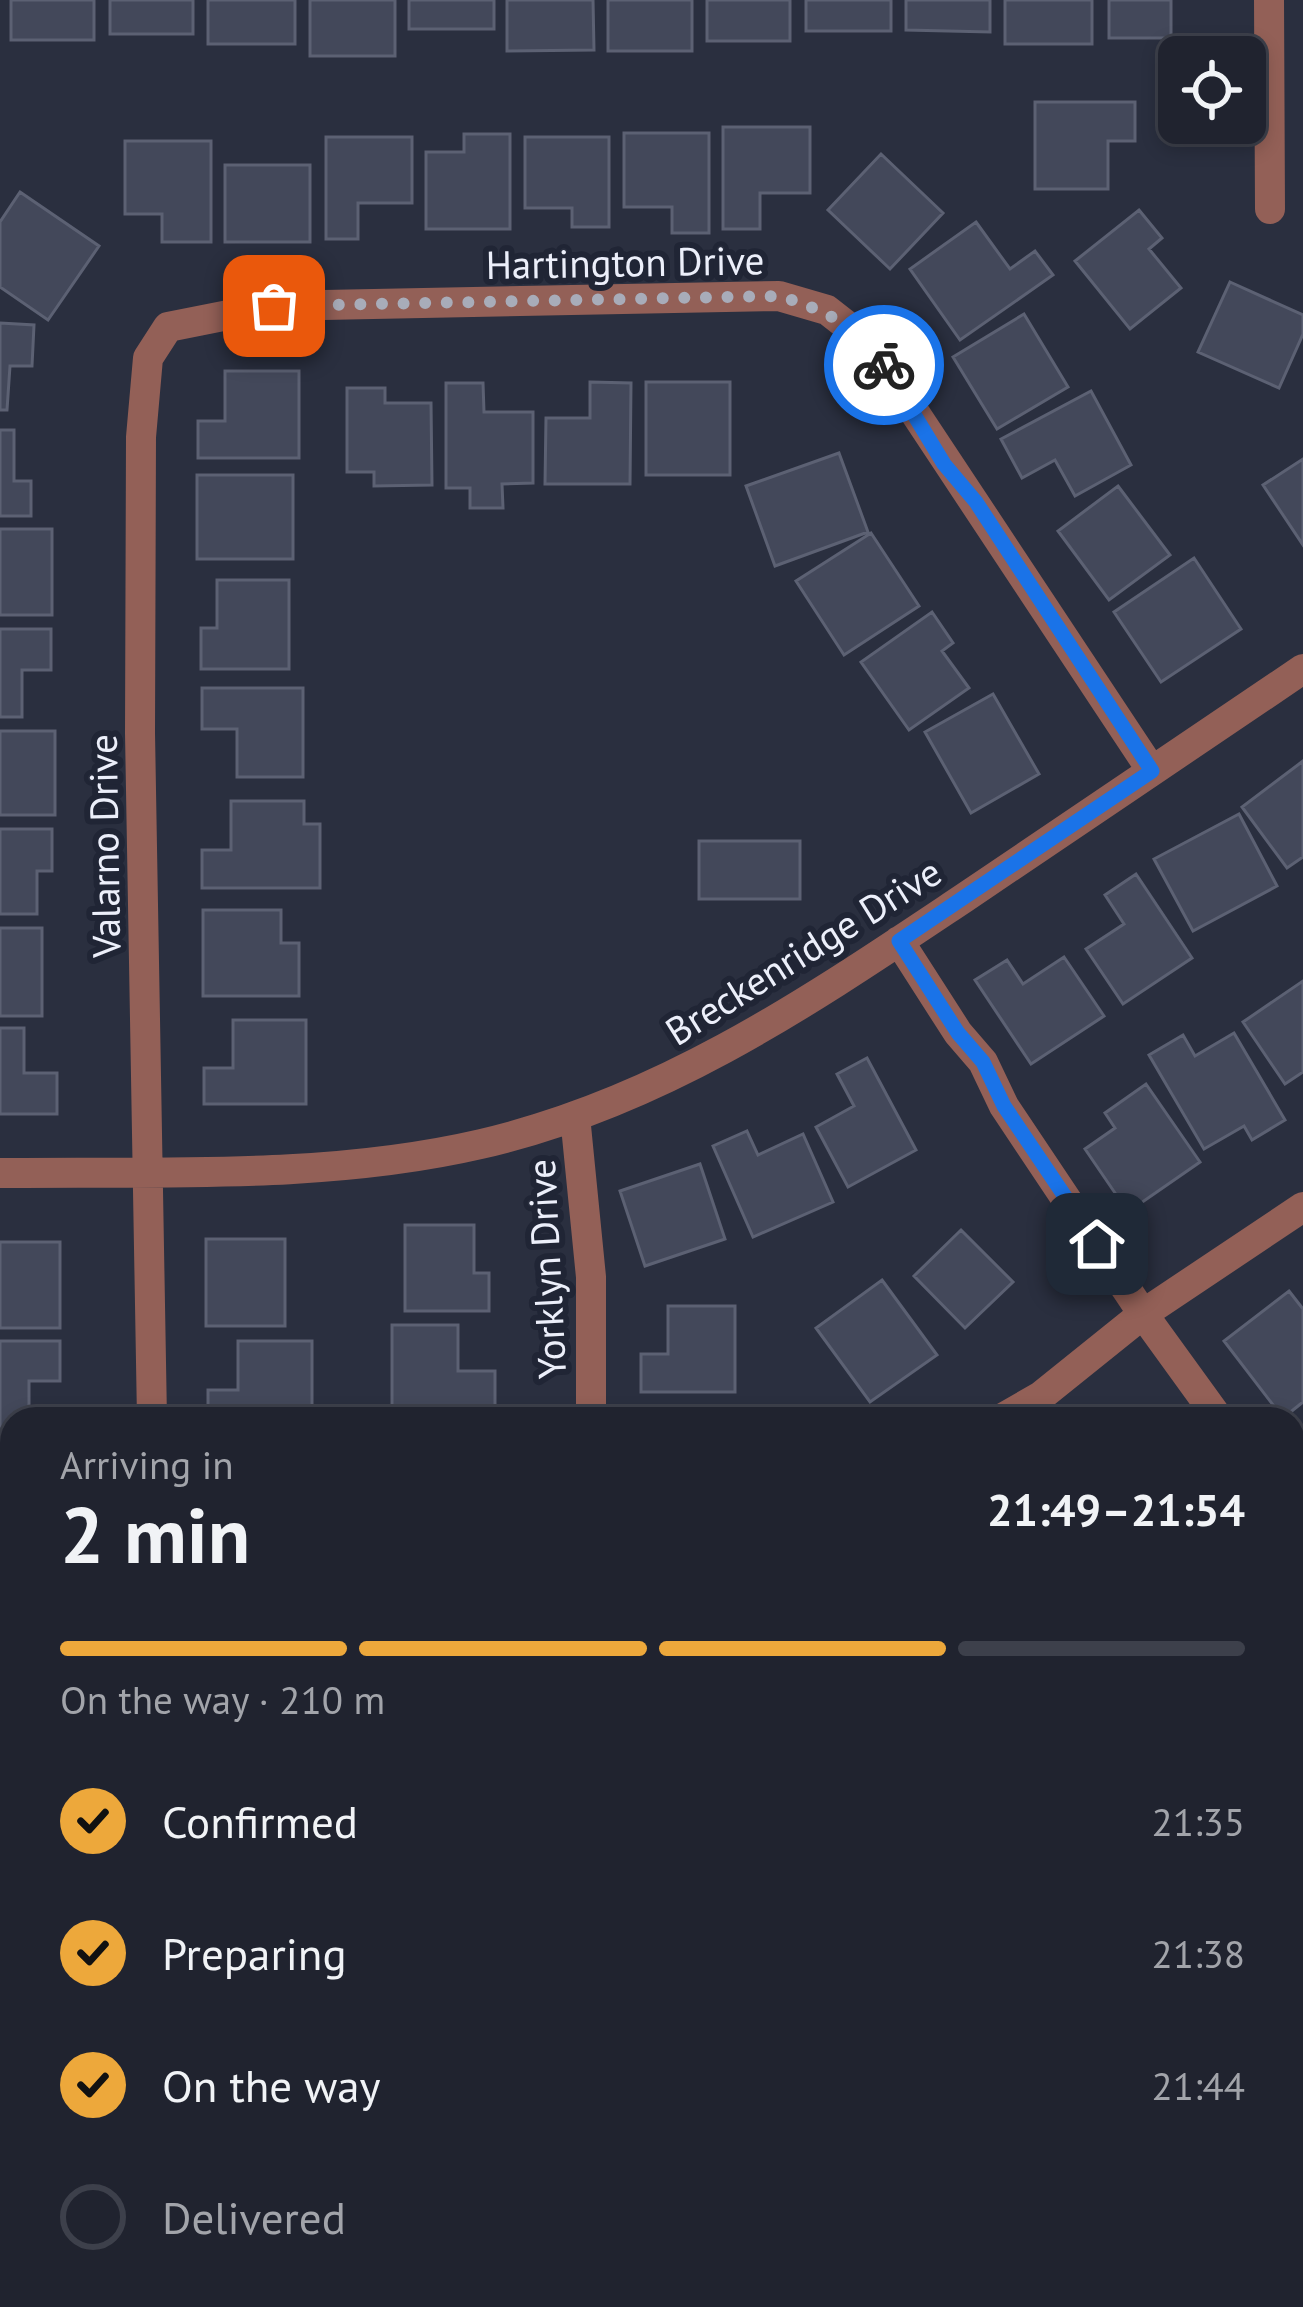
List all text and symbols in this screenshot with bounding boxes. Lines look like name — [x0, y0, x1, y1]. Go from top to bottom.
map controls — [1158, 36, 1266, 144]
button: locate — [1158, 36, 1266, 144]
street label: Hartington Drive — [485, 234, 765, 290]
pin — [223, 255, 325, 357]
icon: bag — [241, 273, 307, 339]
courier — [824, 305, 944, 425]
icon: bike — [851, 332, 917, 398]
street label: Valarno Drive — [77, 734, 131, 959]
street label: Breckenridge Drive — [656, 846, 950, 1056]
street label: Yorklyn Drive — [515, 1158, 577, 1380]
pin — [1046, 1193, 1148, 1295]
icon: home — [1064, 1211, 1130, 1277]
text: Arriving in — [60, 1439, 234, 1490]
text: 21:49–21:54 — [987, 1480, 1245, 1538]
text: 2 min — [60, 1484, 250, 1585]
text: On the way · 210 m — [60, 1674, 385, 1725]
icon: check — [60, 1788, 126, 1854]
text: Confirmed — [162, 1792, 358, 1850]
text: 21:35 — [1151, 1796, 1245, 1847]
icon: check — [60, 1920, 126, 1986]
text: Preparing — [162, 1924, 347, 1982]
text: 21:38 — [1151, 1928, 1245, 1979]
icon: check — [60, 2052, 126, 2118]
text: On the way — [162, 2056, 381, 2114]
text: 21:44 — [1151, 2060, 1245, 2111]
text: Delivered — [162, 2188, 346, 2246]

